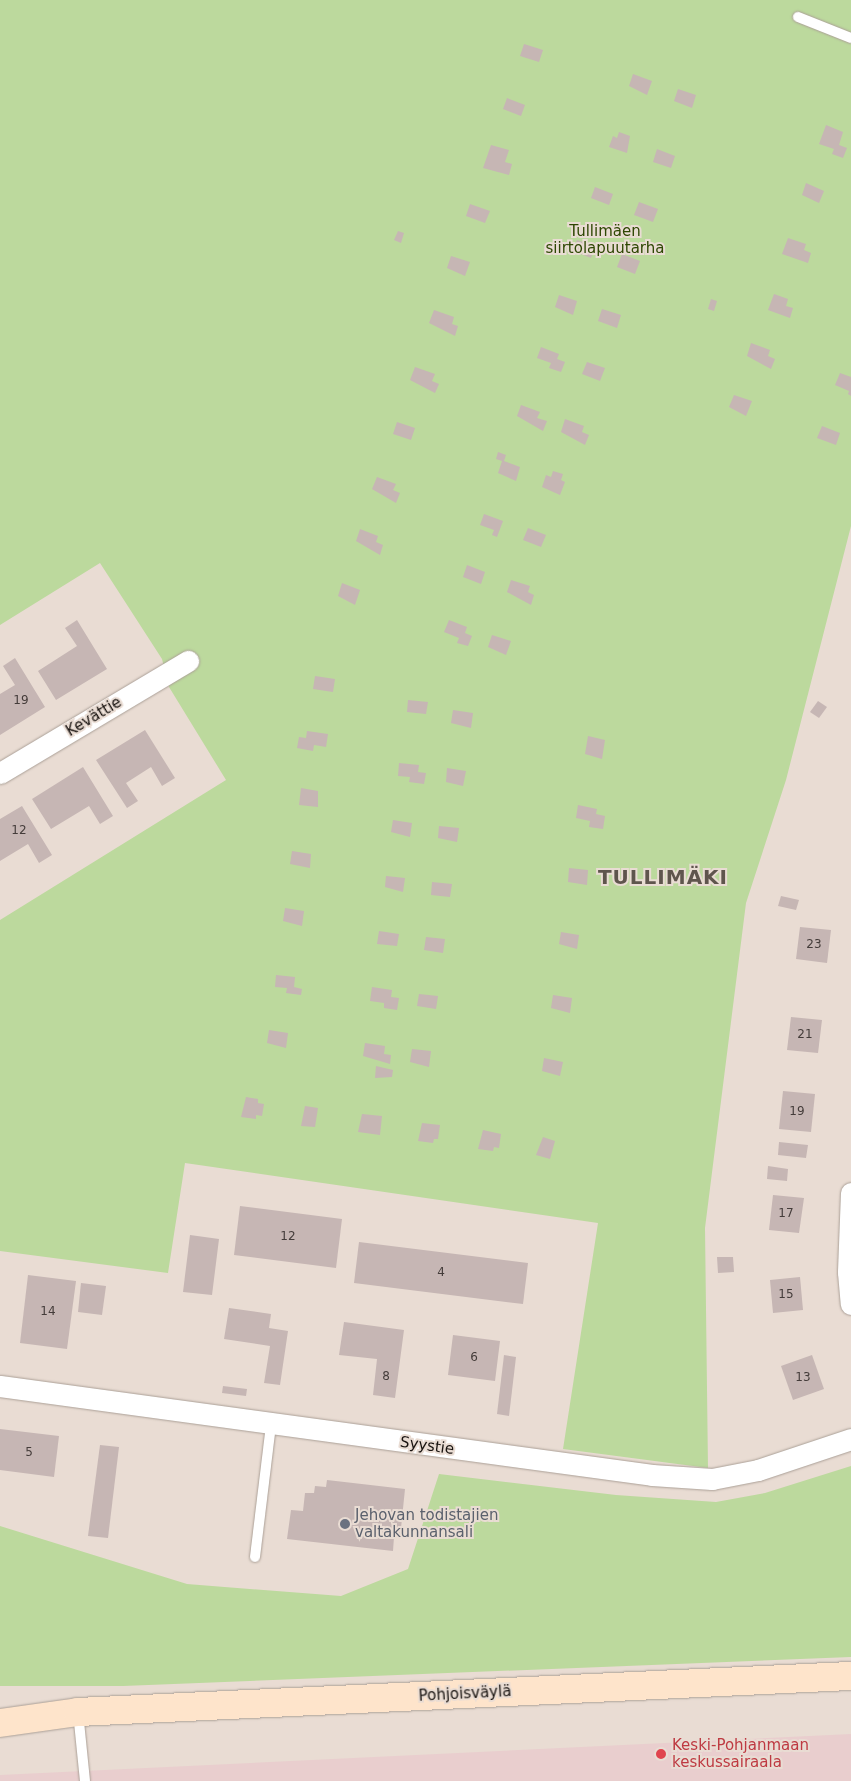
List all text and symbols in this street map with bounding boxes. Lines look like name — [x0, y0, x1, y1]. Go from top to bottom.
park label: Tullimäen siirtolapuutarha — [546, 222, 664, 257]
street label: Kevättie — [63, 693, 125, 741]
house number: 19 — [13, 694, 29, 708]
house number: 12 — [11, 824, 27, 838]
district label: TULLIMÄKI — [597, 865, 729, 889]
house number: 23 — [806, 938, 822, 952]
house number: 21 — [797, 1028, 813, 1042]
house number: 19 — [789, 1105, 805, 1119]
house number: 17 — [778, 1207, 794, 1221]
house number: 12 — [280, 1230, 296, 1244]
house number: 4 — [437, 1266, 445, 1280]
house number: 15 — [778, 1288, 794, 1302]
house number: 14 — [40, 1305, 56, 1319]
house number: 6 — [470, 1351, 478, 1365]
house number: 8 — [382, 1370, 390, 1384]
house number: 13 — [795, 1371, 811, 1385]
street label: Syystie — [399, 1433, 455, 1459]
house number: 5 — [25, 1446, 33, 1460]
place label: Jehovan todistajien valtakunnansali — [355, 1506, 498, 1541]
marker: Jehovan todistajien valtakunnansali — [339, 1518, 351, 1530]
street label: Pohjoisväylä — [418, 1683, 512, 1705]
place label: Keski-Pohjanmaan keskussairaala — [672, 1736, 809, 1771]
marker: Keski-Pohjanmaan keskussairaala — [654, 1747, 668, 1761]

